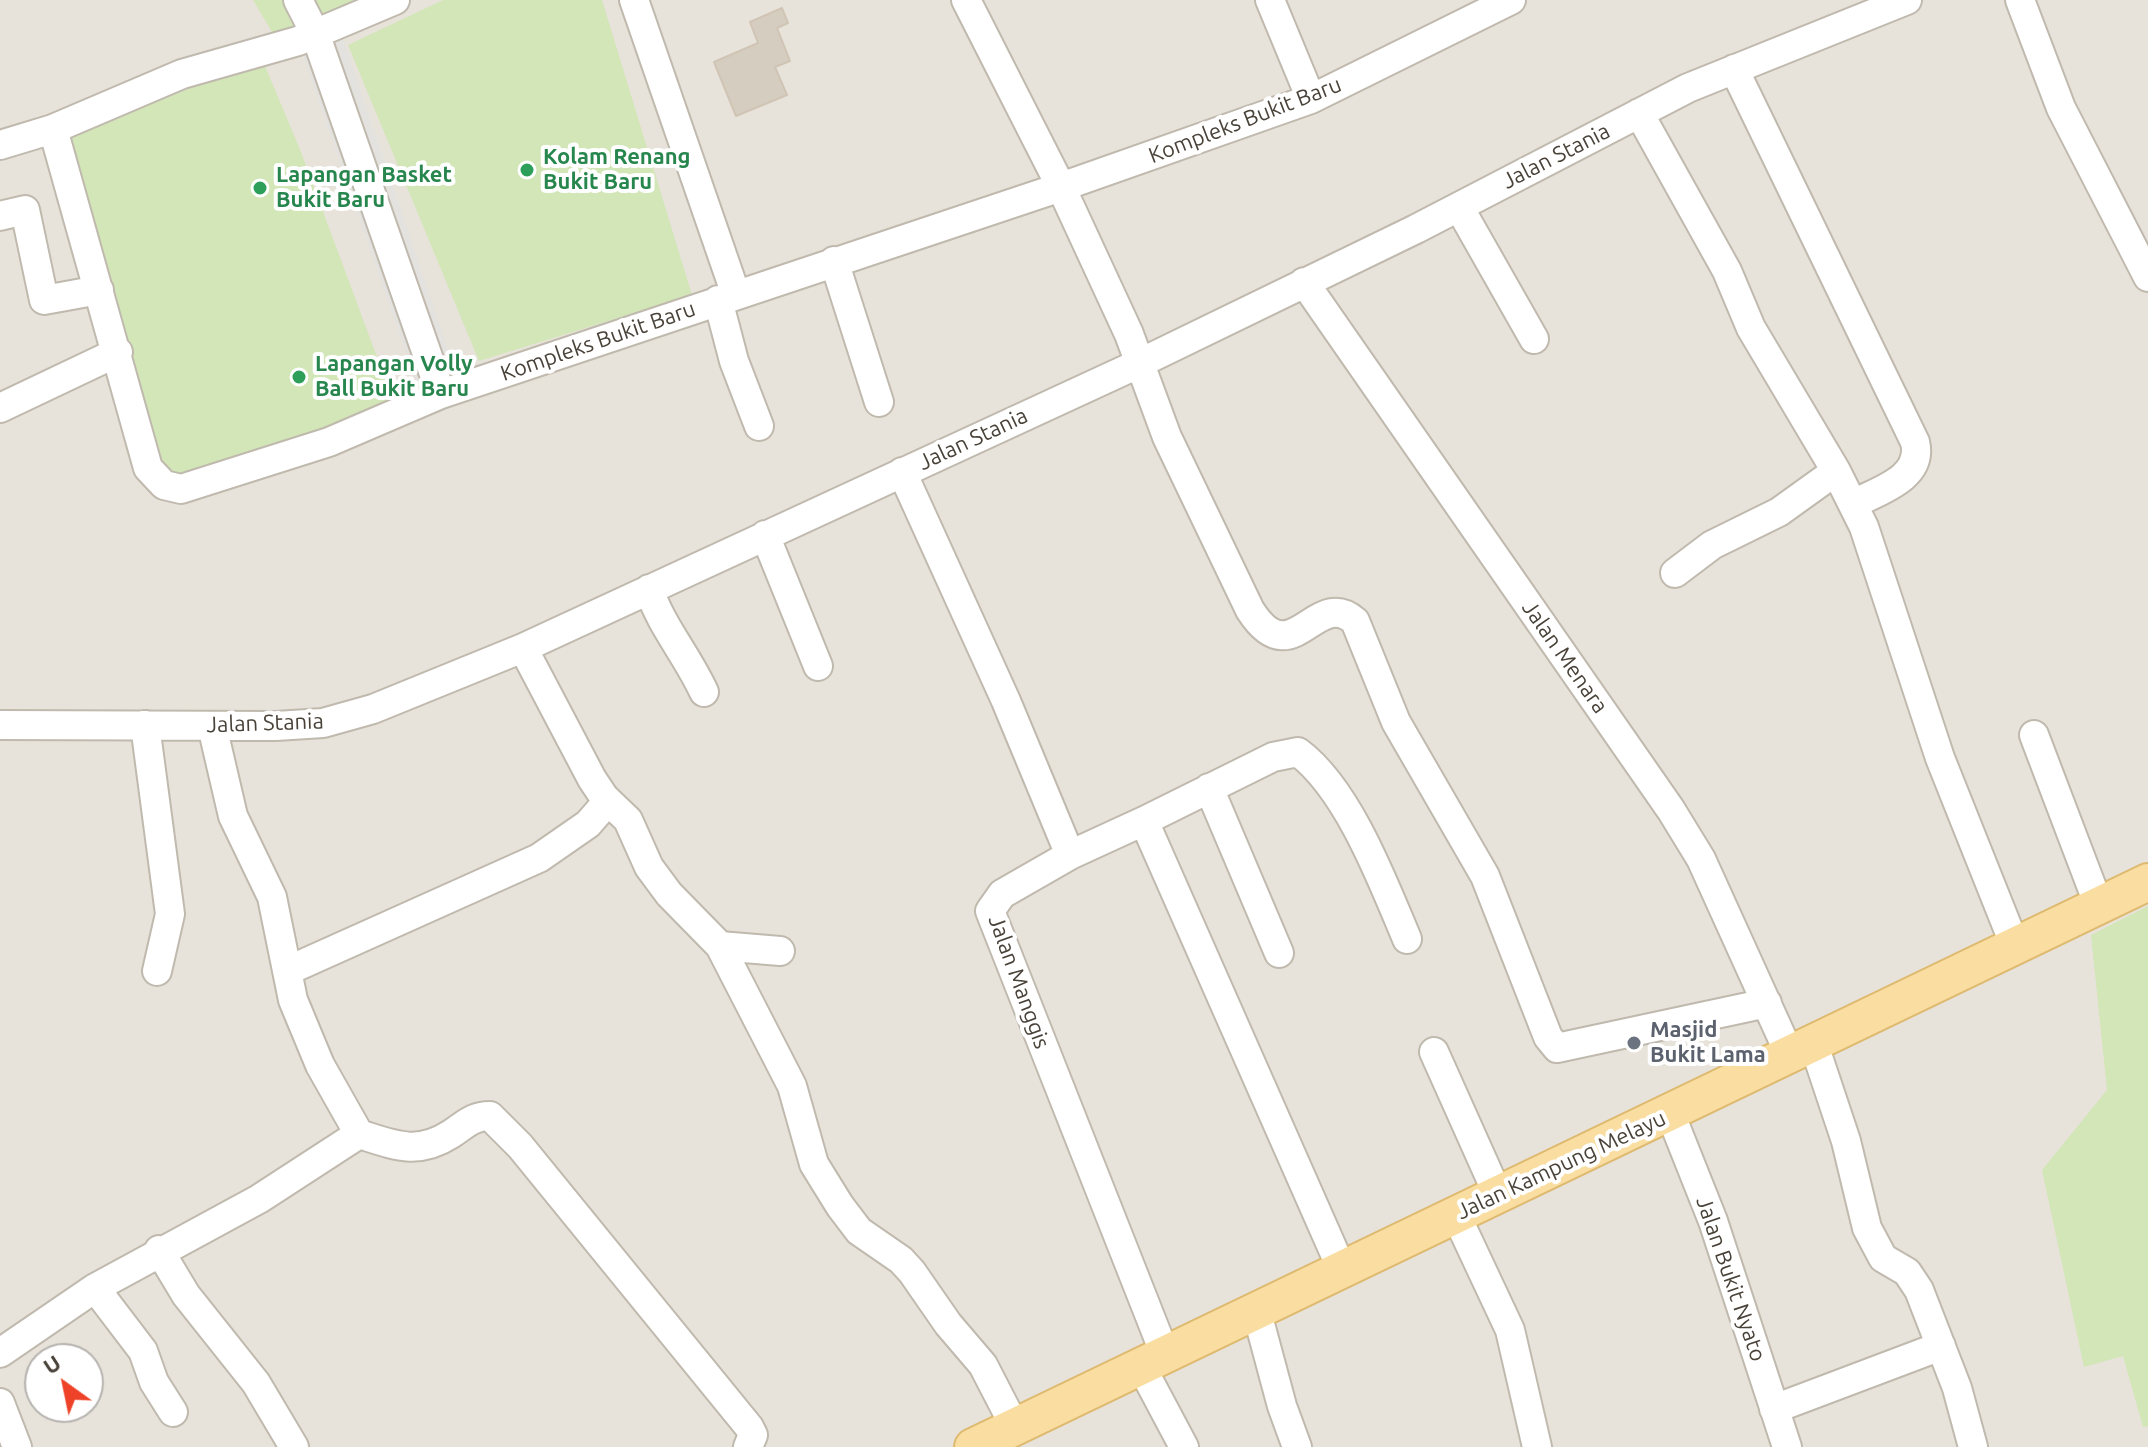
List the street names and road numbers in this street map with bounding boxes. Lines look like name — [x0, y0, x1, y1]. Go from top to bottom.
street label: Kompleks Bukit Baru — [1145, 71, 1345, 169]
street label: Jalan Stania — [1498, 118, 1614, 194]
street label: Kompleks Bukit Baru — [497, 295, 699, 387]
street label: Jalan Stania — [914, 402, 1032, 476]
street label: Jalan Menara — [1516, 596, 1614, 718]
street label: Jalan Stania — [206, 708, 324, 738]
street label: Jalan Manggis — [983, 912, 1055, 1052]
street label: Jalan Kampung Melayu — [1452, 1105, 1670, 1225]
street label: Jalan Bukit Nyato — [1690, 1193, 1772, 1365]

